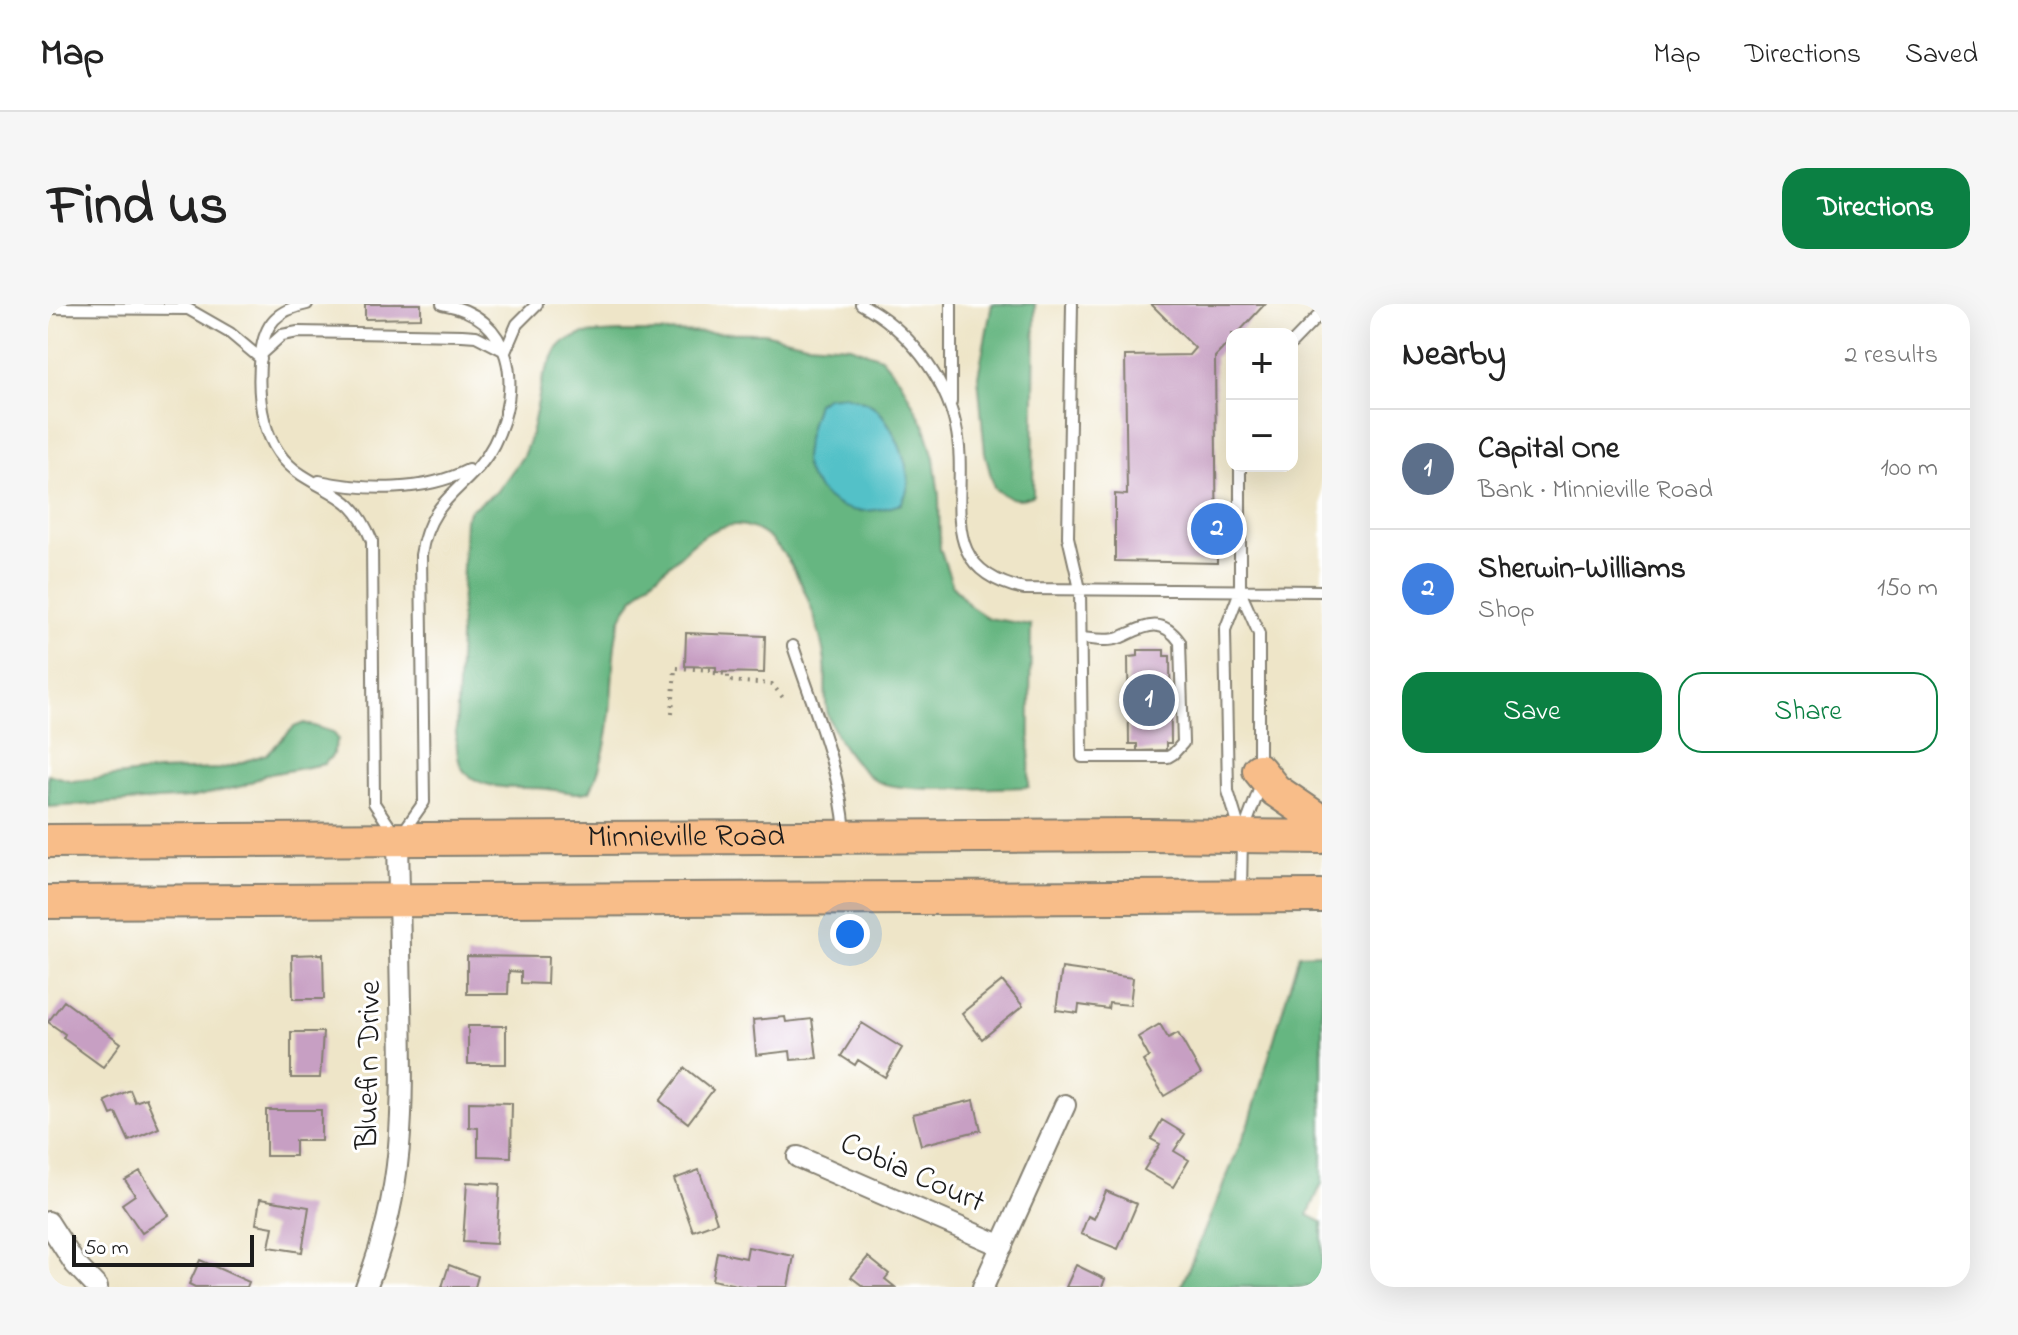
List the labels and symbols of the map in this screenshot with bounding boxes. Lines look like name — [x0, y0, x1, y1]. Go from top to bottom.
pin: 2 — [1191, 499, 1243, 559]
pin: 1 — [1123, 670, 1175, 730]
street label: Minnieville Road — [587, 813, 785, 862]
your location — [830, 914, 870, 954]
street label: Bluefin Drive — [345, 980, 395, 1151]
street label: Cobia Court — [832, 1121, 992, 1227]
scale bar — [72, 1231, 254, 1267]

